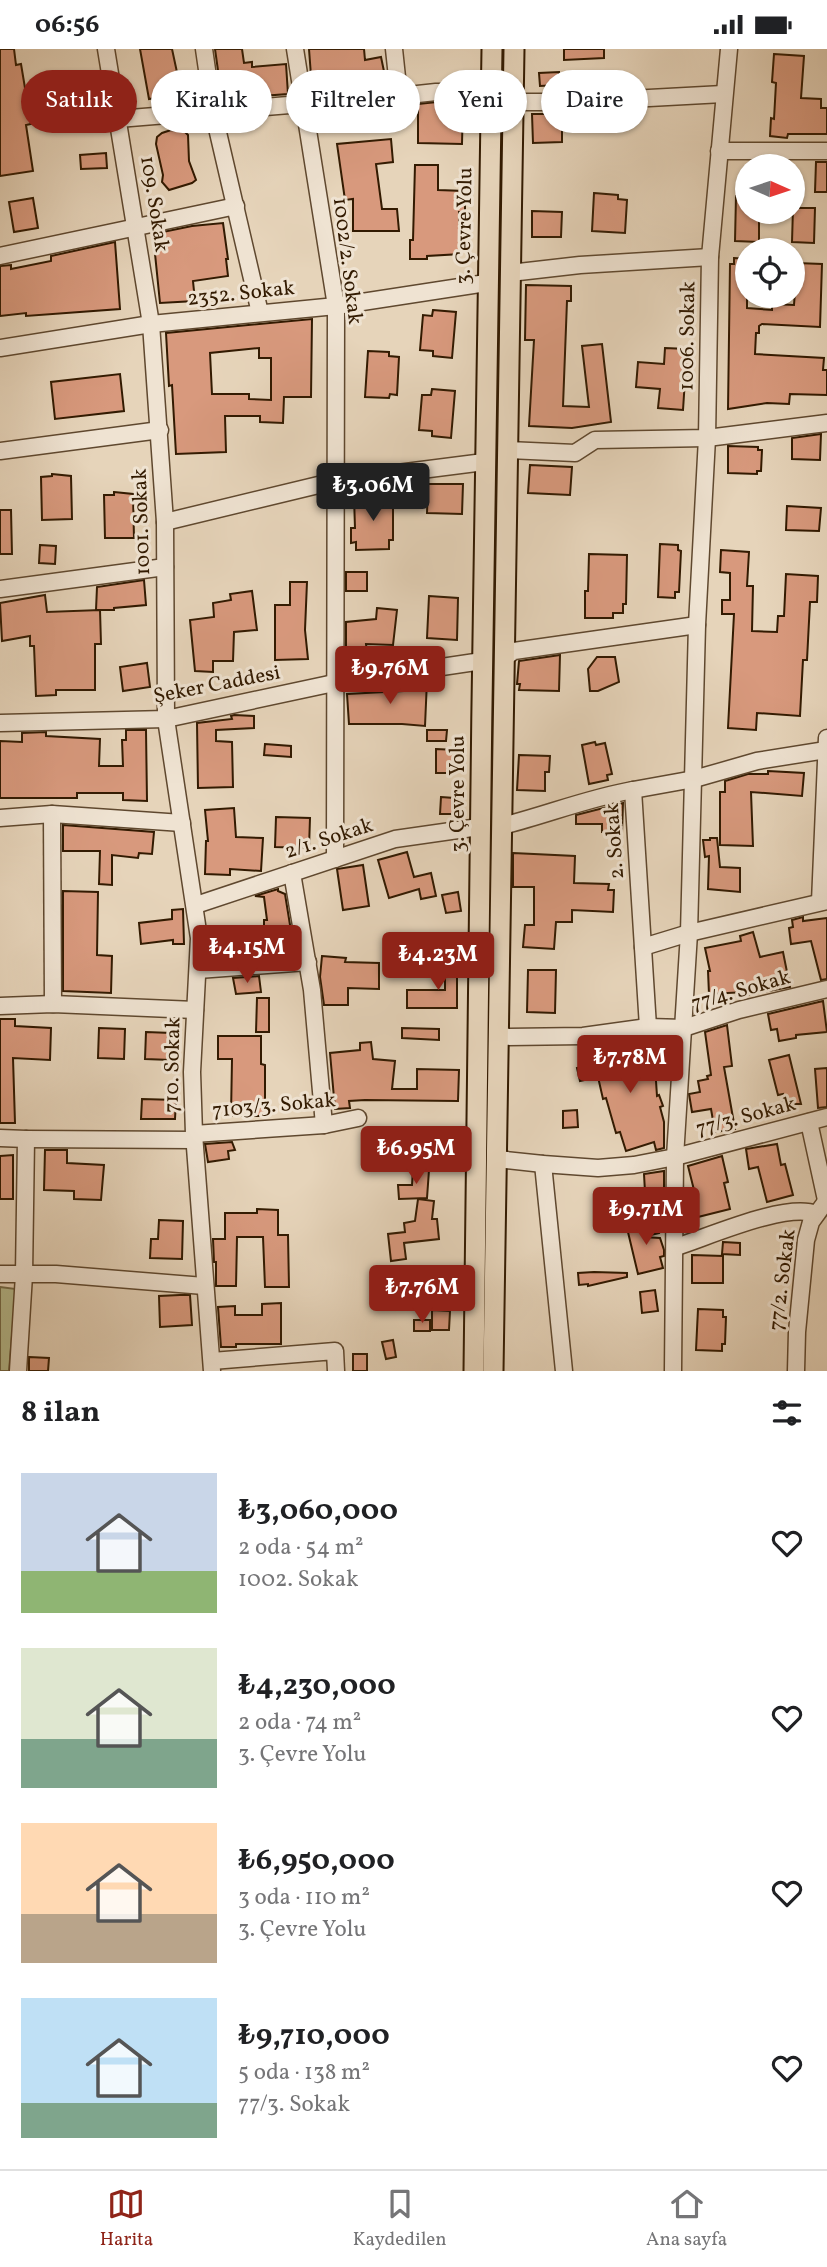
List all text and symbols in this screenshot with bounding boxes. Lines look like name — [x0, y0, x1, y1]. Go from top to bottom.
text: 06:56 — [35, 7, 100, 43]
chip: Satılık — [21, 70, 137, 133]
chip: Kiralık — [151, 70, 272, 133]
chip: Filtreler — [286, 70, 420, 133]
chip: Yeni — [434, 70, 527, 133]
chip: Daire — [541, 70, 648, 133]
street label: 109. Sokak — [132, 154, 176, 255]
north arrow — [735, 154, 805, 224]
map controls — [735, 154, 805, 308]
street label: 3. Çevre Yolu — [449, 167, 481, 285]
street label: 1002/2. Sokak — [325, 196, 369, 327]
button: locate — [735, 238, 805, 308]
street label: 2352. Sokak — [186, 274, 297, 314]
street label: 1006. Sokak — [673, 280, 703, 391]
pin: ₺3.06M — [316, 463, 430, 523]
street label: 1001. Sokak — [126, 467, 158, 576]
text: ₺3.06M — [332, 470, 414, 502]
pin: ₺9.76M — [333, 647, 447, 706]
text: ₺9.76M — [351, 653, 429, 685]
street label: Şeker Caddesi — [151, 658, 283, 712]
street label: 3. Çevre Yolu — [444, 735, 473, 853]
street label: 2. Sokak — [598, 801, 632, 880]
street label: 2/1. Sokak — [281, 811, 378, 867]
pin: ₺4.15M — [190, 925, 304, 985]
text: ₺4.15M — [209, 932, 285, 964]
pin: ₺4.23M — [381, 933, 495, 992]
text: ₺4.23M — [398, 939, 478, 971]
street label: 77/4. Sokak — [688, 963, 795, 1019]
street label: 710. Sokak — [158, 1016, 188, 1113]
pin: ₺7.78M — [573, 1035, 687, 1095]
text: ₺7.78M — [593, 1042, 667, 1074]
street label: 7103/3. Sokak — [211, 1086, 338, 1126]
street label: 77/3. Sokak — [693, 1090, 800, 1144]
pin: ₺6.95M — [359, 1127, 473, 1186]
text: ₺6.95M — [377, 1133, 455, 1165]
pin: ₺9.71M — [589, 1187, 703, 1247]
text: ₺9.71M — [609, 1194, 683, 1226]
street label: 77/2. Sokak — [762, 1227, 804, 1333]
pin: ₺7.76M — [365, 1265, 479, 1325]
text: ₺7.76M — [385, 1272, 459, 1304]
text: 8 ilan — [21, 1392, 100, 1434]
icon: filters — [768, 1394, 806, 1432]
text: ₺3,060,000 — [238, 1490, 398, 1532]
icon: home — [77, 1501, 161, 1585]
icon: heart — [768, 1524, 806, 1562]
text: 2 oda · 54 m² — [238, 1532, 364, 1564]
text: 1002. Sokak — [238, 1564, 359, 1596]
text: ₺4,230,000 — [238, 1665, 396, 1707]
icon: home — [77, 1676, 161, 1760]
icon: heart — [768, 1699, 806, 1737]
text: 2 oda · 74 m² — [238, 1707, 361, 1739]
text: 3. Çevre Yolu — [238, 1739, 366, 1771]
text: ₺6,950,000 — [238, 1840, 395, 1882]
icon: home — [77, 1851, 161, 1935]
icon: heart — [768, 1874, 806, 1912]
text: 3 oda · 110 m² — [238, 1882, 370, 1914]
text: 3. Çevre Yolu — [238, 1914, 366, 1946]
text: ₺9,710,000 — [238, 2015, 390, 2057]
icon: home — [77, 2026, 161, 2110]
icon: heart — [768, 2049, 806, 2087]
text: 5 oda · 138 m² — [238, 2057, 370, 2089]
text: 77/3. Sokak — [238, 2089, 350, 2121]
tab: Harita — [100, 2185, 153, 2253]
tab: Kaydedilen — [353, 2185, 447, 2253]
tab: Ana sayfa — [646, 2185, 727, 2253]

